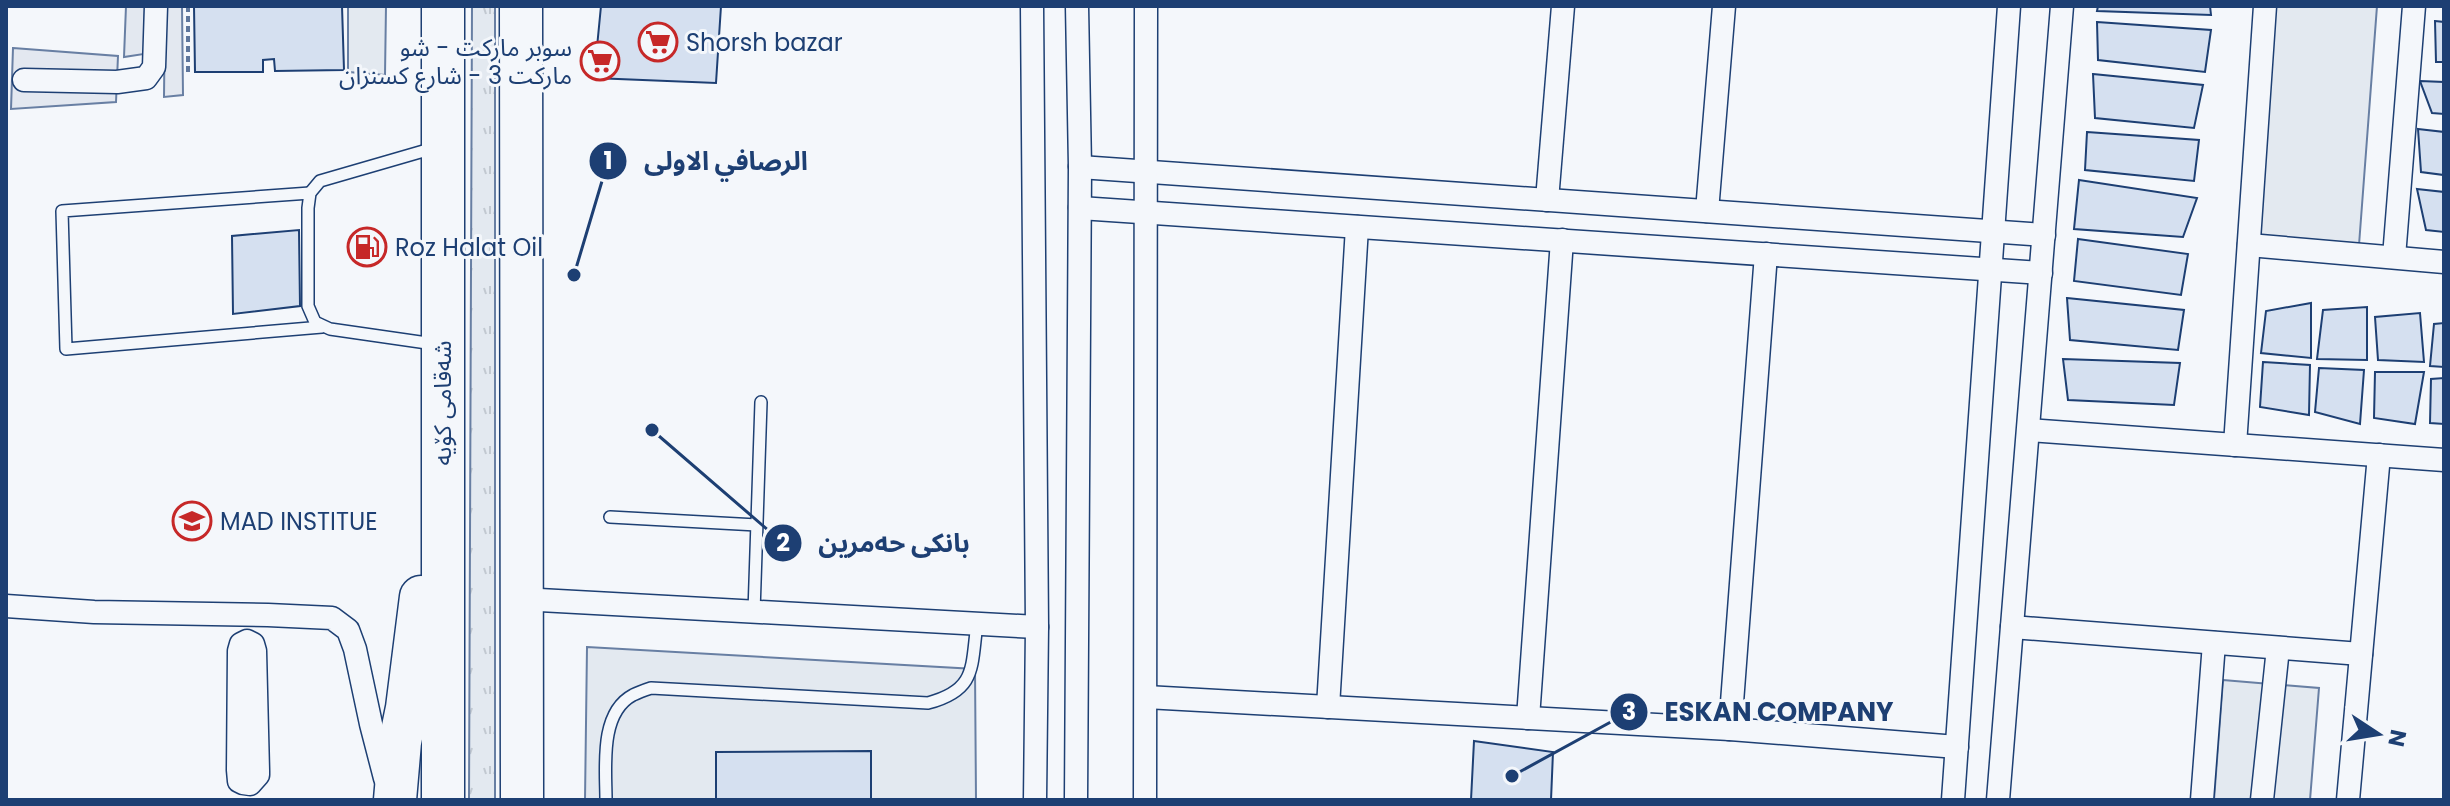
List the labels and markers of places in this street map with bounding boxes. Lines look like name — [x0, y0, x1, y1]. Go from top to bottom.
supermarket icon: Shorsh bazar — [637, 21, 679, 63]
place label: Shorsh bazar — [686, 26, 843, 59]
place label: سوبر ماركت - شو ماركت 3 - شارع كسنزان — [339, 31, 572, 93]
supermarket icon: سوبر ماركت - شو ماركت 3 - شارع كسنزان — [579, 40, 621, 82]
callout: الرصافي الاولى — [588, 136, 824, 186]
fuel station icon: Roz Halat Oil — [346, 226, 388, 268]
place label: Roz Halat Oil — [395, 231, 543, 264]
school or university icon: MAD INSTITUE — [171, 500, 213, 542]
place label: MAD INSTITUE — [220, 505, 377, 538]
callout: بانكی حه‌مرین — [763, 518, 986, 568]
callout: ESKAN COMPANY — [1609, 687, 1910, 737]

